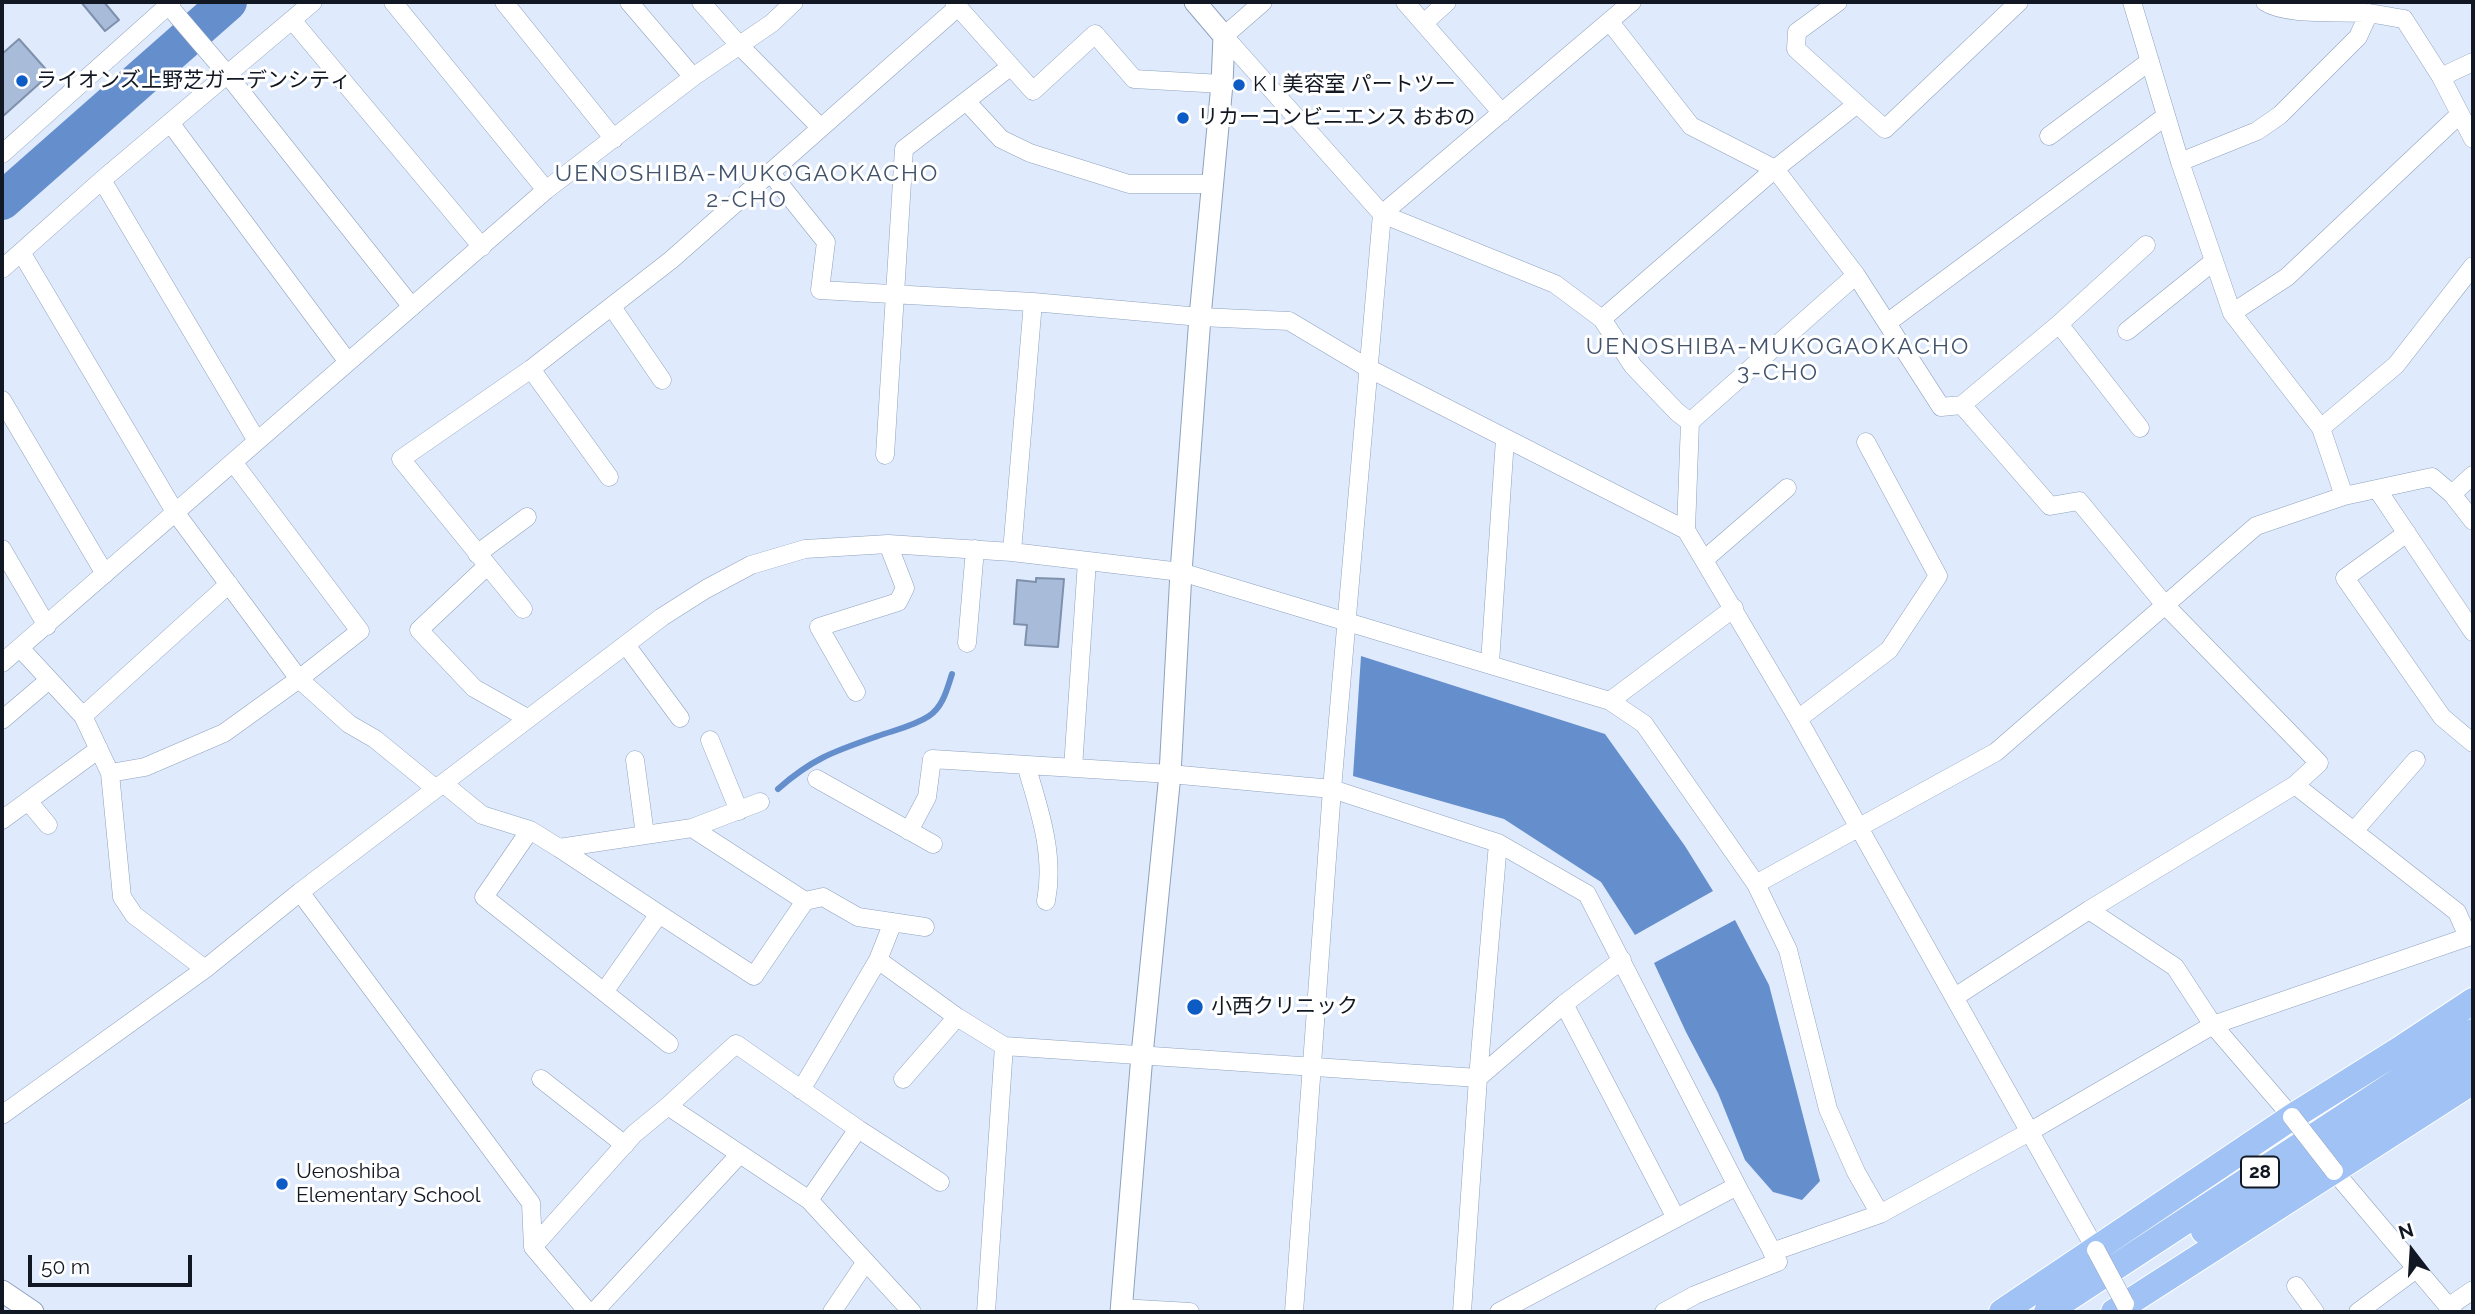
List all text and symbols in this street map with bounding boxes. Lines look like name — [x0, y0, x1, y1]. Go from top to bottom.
place label: ライオンズ上野芝ガーデンシティ — [36, 68, 351, 94]
place label: K I 美容室 パートツー — [1253, 72, 1456, 98]
marker: ライオンズ上野芝ガーデンシティ — [14, 73, 30, 89]
marker: K I 美容室 パートツー — [1231, 77, 1247, 93]
place label: リカーコンビニエンス おおの — [1197, 105, 1475, 131]
marker: リカーコンビニエンス おおの — [1175, 110, 1191, 126]
district label: UENOSHIBA-MUKOGAOKACHO 2-CHO — [558, 160, 936, 214]
district label: UENOSHIBA-MUKOGAOKACHO 3-CHO — [1589, 333, 1967, 387]
place label: 小西クリニック — [1211, 994, 1358, 1020]
marker: 小西クリニック — [1185, 997, 1205, 1017]
road number: 28 — [2241, 1156, 2279, 1188]
place label: Uenoshiba Elementary School — [296, 1159, 480, 1209]
marker: Uenoshiba Elementary School — [274, 1176, 290, 1192]
north arrow — [2377, 1216, 2447, 1286]
text: N — [2396, 1218, 2416, 1244]
scale bar — [32, 1240, 196, 1284]
text: 50 m — [41, 1254, 90, 1279]

